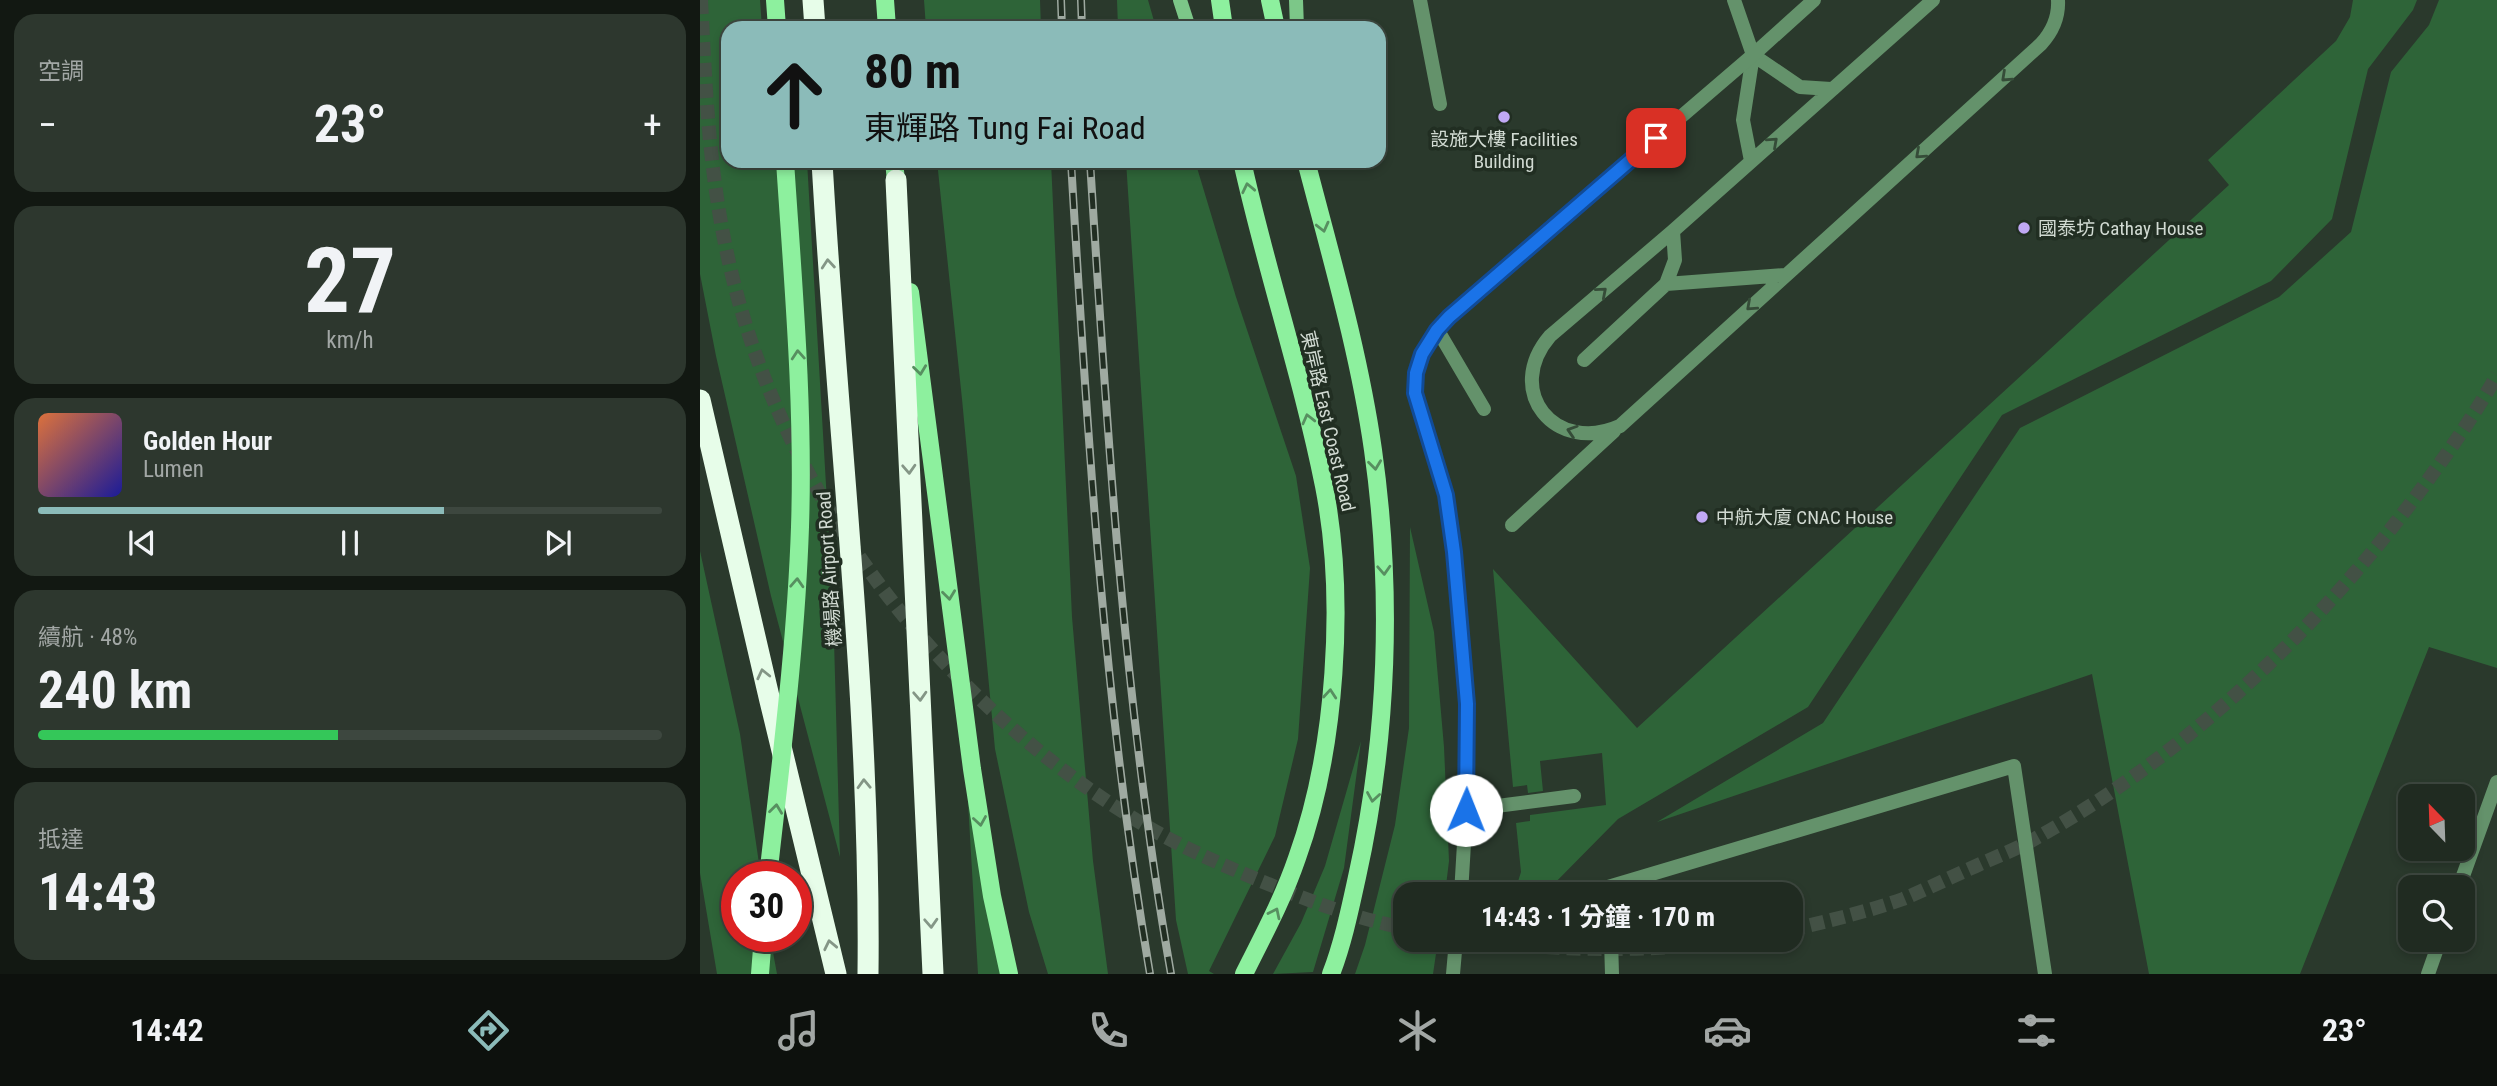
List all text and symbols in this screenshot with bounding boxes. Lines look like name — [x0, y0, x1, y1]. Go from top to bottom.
text: 80 m — [864, 43, 961, 100]
icon: ahead — [749, 49, 840, 140]
text: 空調 — [38, 58, 84, 85]
one-way arrow — [2001, 68, 2014, 81]
text: 23° — [314, 94, 386, 155]
text: − — [38, 103, 57, 147]
text: + — [643, 103, 662, 147]
pin — [1626, 108, 1686, 168]
text: 東輝路 Tung Fai Road — [864, 109, 1146, 147]
marker: 設施大樓 Facilities Building — [1496, 109, 1512, 125]
icon: arrive — [1637, 119, 1675, 157]
place label: 設施大樓 Facilities Building — [1430, 128, 1578, 173]
one-way arrow — [1765, 138, 1778, 150]
one-way arrow — [1916, 146, 1929, 159]
one-way arrow — [1241, 182, 1256, 194]
place label: 國泰坊 Cathay House — [2038, 217, 2203, 240]
marker: 國泰坊 Cathay House — [2016, 220, 2032, 236]
one-way arrow — [1315, 221, 1329, 233]
text: 27 — [304, 228, 396, 334]
one-way arrow — [821, 258, 836, 269]
one-way arrow — [1593, 288, 1606, 300]
one-way arrow — [1746, 298, 1759, 310]
text: km/h — [326, 327, 374, 354]
street label: 東岸路 East Coast Road — [1296, 328, 1360, 514]
one-way arrow — [790, 349, 805, 360]
one-way arrow — [912, 364, 927, 375]
one-way arrow — [1302, 413, 1316, 425]
one-way arrow — [1567, 425, 1579, 439]
text: Golden Hour — [143, 426, 272, 456]
text: Lumen — [143, 456, 204, 483]
one-way arrow — [1367, 459, 1382, 471]
one-way arrow — [902, 464, 917, 475]
street label: 機場路 Airport Road — [812, 491, 846, 647]
place label: 中航大廈 CNAC House — [1716, 506, 1893, 529]
marker: 中航大廈 CNAC House — [1694, 509, 1710, 525]
icon: previous — [123, 524, 161, 562]
icon: pause — [331, 524, 369, 562]
icon: next — [539, 524, 577, 562]
one-way arrow — [1376, 565, 1391, 576]
one-way arrow — [789, 577, 804, 588]
one-way arrow — [941, 589, 956, 601]
text: 續航 · 48% — [38, 624, 137, 651]
text: 240 km — [38, 660, 192, 721]
one-way arrow — [757, 668, 772, 680]
one-way arrow — [1323, 688, 1338, 700]
one-way arrow — [913, 691, 928, 702]
position arrow — [1429, 773, 1503, 847]
one-way arrow — [857, 779, 872, 790]
north arrow — [2398, 784, 2474, 861]
map controls — [2398, 784, 2475, 952]
one-way arrow — [1365, 791, 1380, 803]
one-way arrow — [768, 803, 783, 815]
one-way arrow — [972, 815, 987, 826]
text: 抵達 — [38, 826, 84, 853]
speed limit sign: 30 — [721, 861, 812, 952]
text: 14:43 — [38, 862, 157, 923]
button: search — [2398, 875, 2475, 952]
text: 14:43 · 1 分鐘 · 170 m — [1481, 902, 1715, 932]
one-way arrow — [1266, 908, 1280, 920]
one-way arrow — [923, 918, 938, 929]
one-way arrow — [824, 939, 838, 951]
icon: directions — [464, 1006, 513, 1055]
icon: music — [774, 1006, 823, 1055]
icon: phone — [1084, 1006, 1133, 1055]
icon: climate — [1393, 1006, 1442, 1055]
icon: car — [1703, 1006, 1752, 1055]
icon: filters — [2012, 1006, 2061, 1055]
text: 14:42 — [130, 1011, 204, 1049]
text: 23° — [2322, 1011, 2367, 1049]

